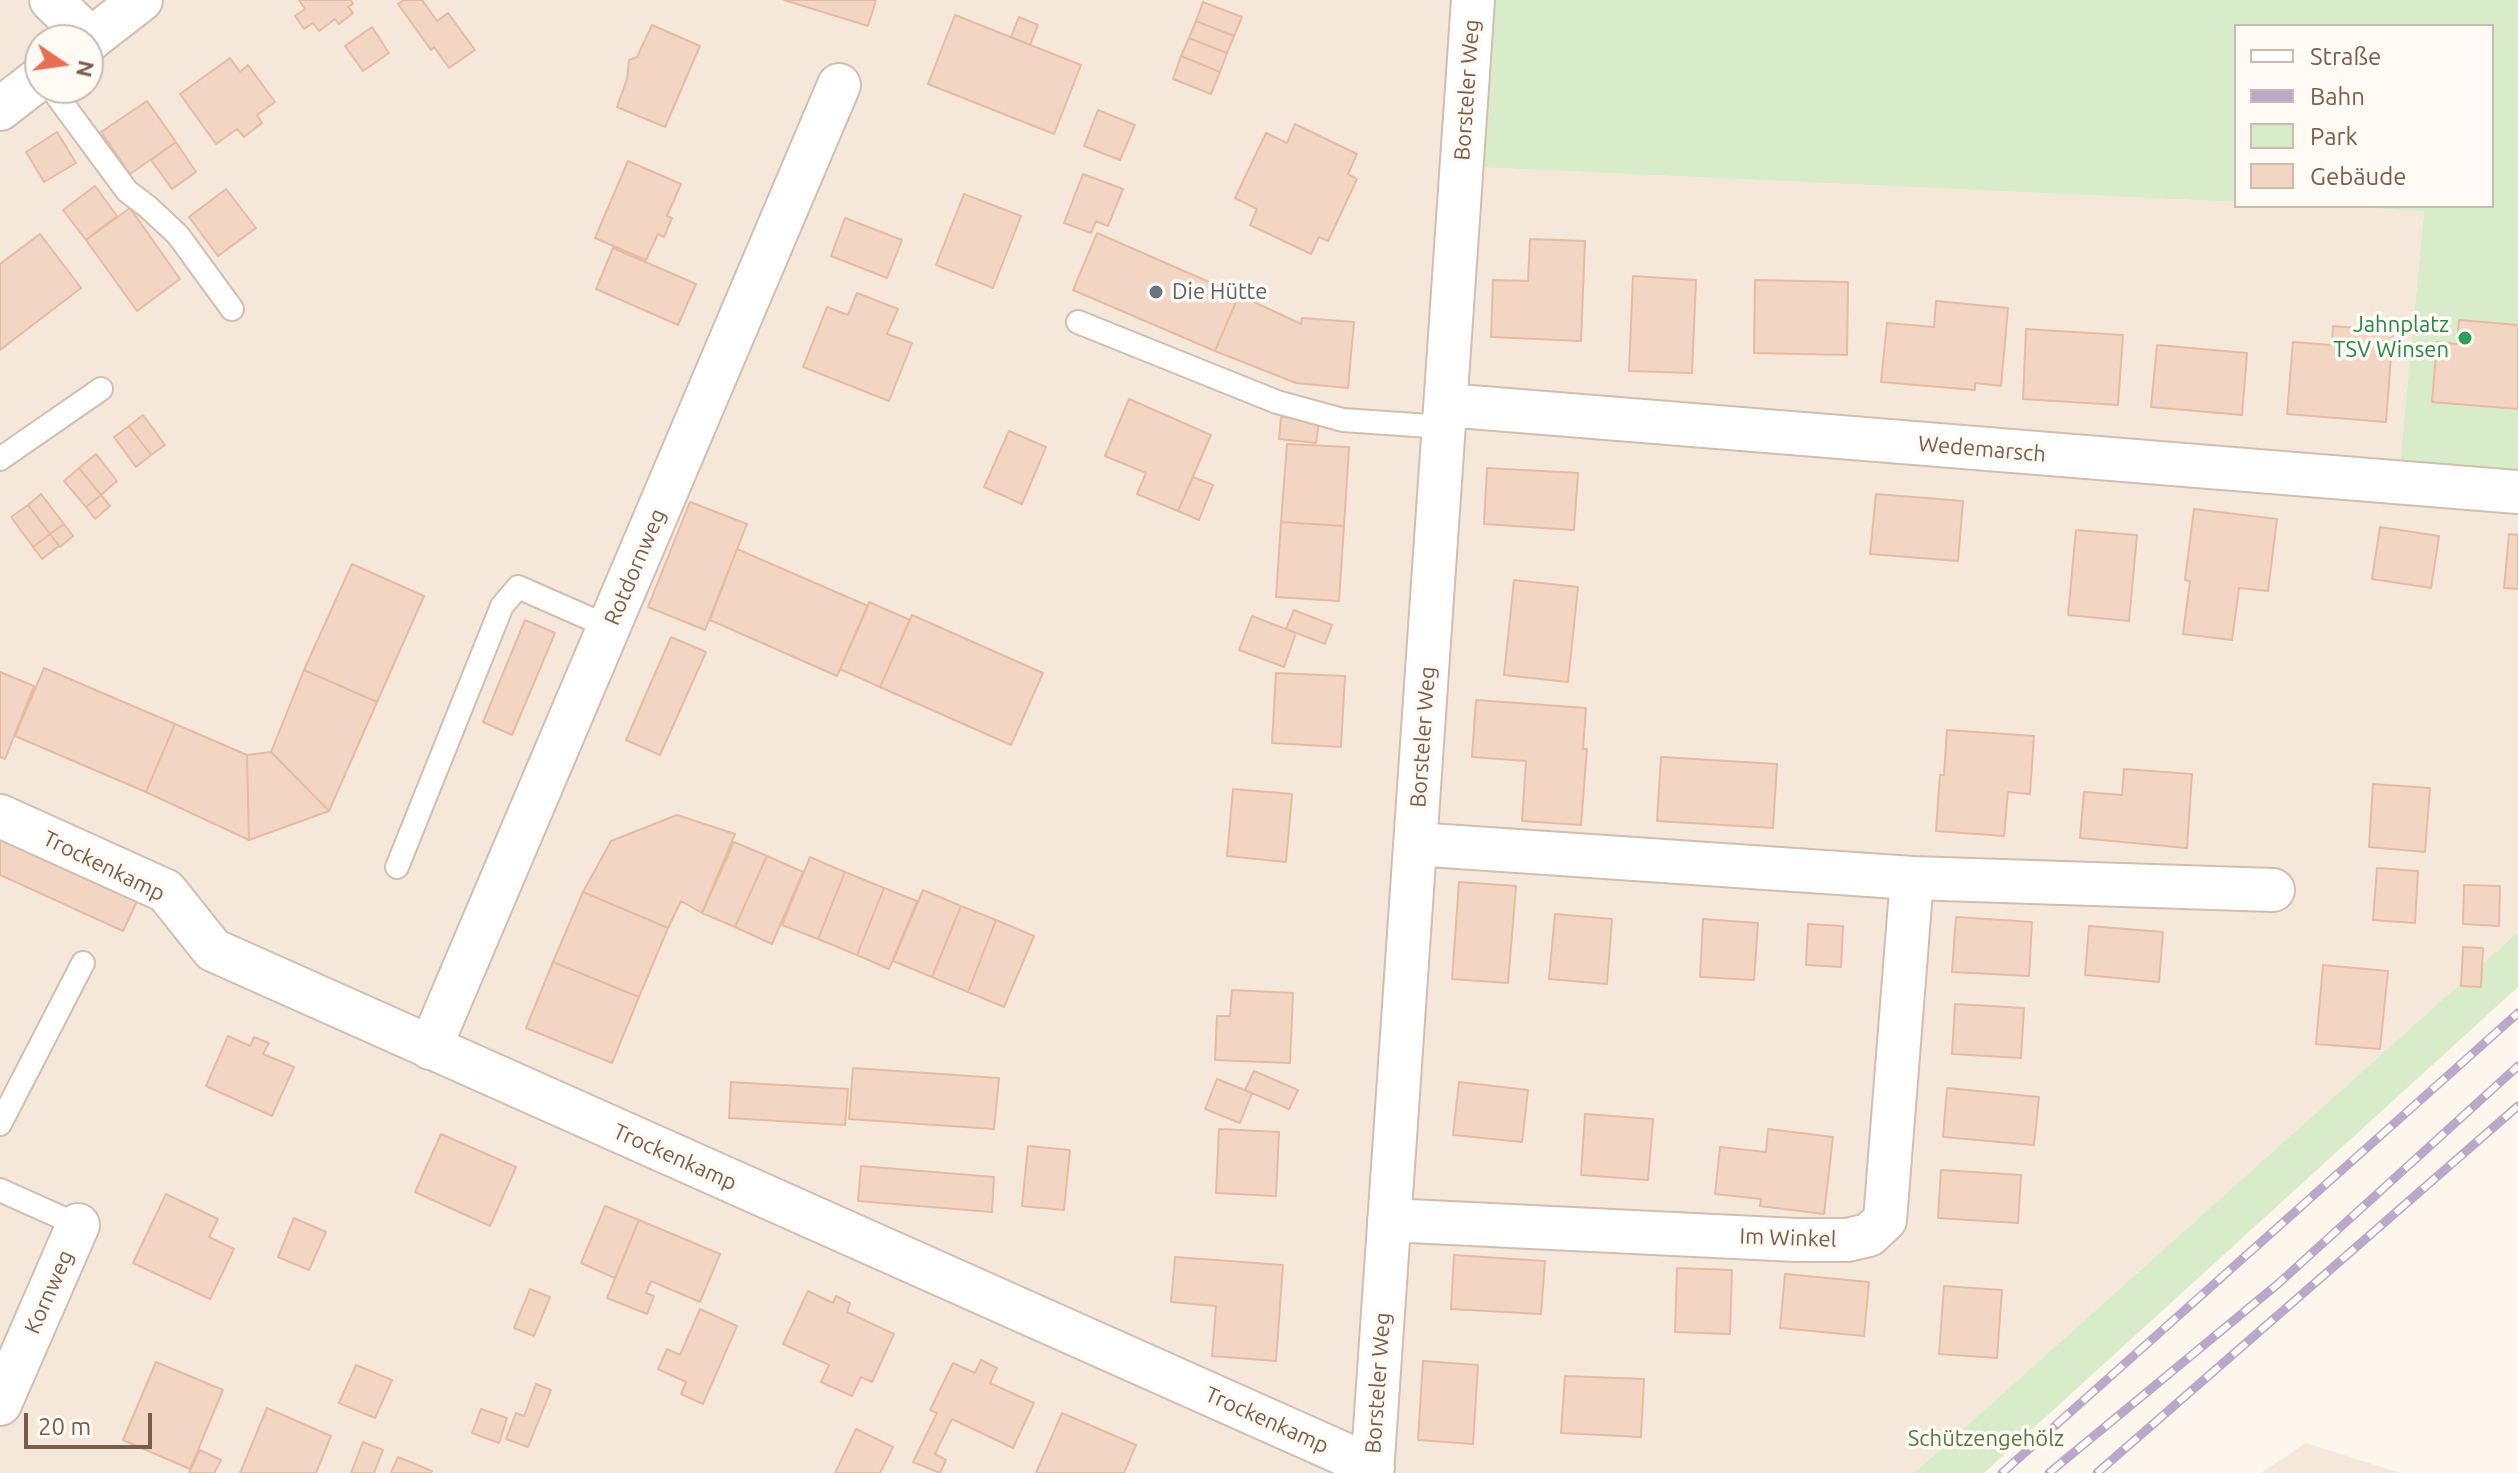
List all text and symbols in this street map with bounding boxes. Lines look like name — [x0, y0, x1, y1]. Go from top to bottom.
street label: Borsteler Weg — [1449, 18, 1485, 162]
north arrow — [24, 24, 104, 104]
legend — [2234, 24, 2494, 208]
text: Straße — [2310, 43, 2381, 70]
text: N — [72, 58, 100, 80]
text: Bahn — [2310, 83, 2365, 110]
text: Park — [2310, 123, 2358, 150]
text: Gebäude — [2310, 163, 2407, 190]
place label: Die Hütte — [1172, 279, 1267, 305]
marker: Die Hütte — [1147, 283, 1165, 301]
place label: Jahnplatz TSV Winsen — [2333, 312, 2449, 364]
marker: Jahnplatz TSV Winsen — [2456, 329, 2474, 347]
street label: Wedemarsch — [1917, 430, 2047, 468]
street label: Rotdornweg — [599, 505, 671, 629]
street label: Borsteler Weg — [1405, 665, 1441, 809]
street label: Trockenkamp — [39, 825, 169, 907]
street label: Trockenkamp — [609, 1118, 741, 1196]
street label: Im Winkel — [1739, 1223, 1837, 1253]
street label: Kornweg — [19, 1246, 79, 1338]
street label: Borsteler Weg — [1360, 1311, 1396, 1455]
street label: Trockenkamp — [1201, 1381, 1333, 1459]
scale bar — [28, 1397, 156, 1447]
text: 20 m — [38, 1413, 91, 1440]
park label: Schützengehölz — [1908, 1426, 2064, 1452]

